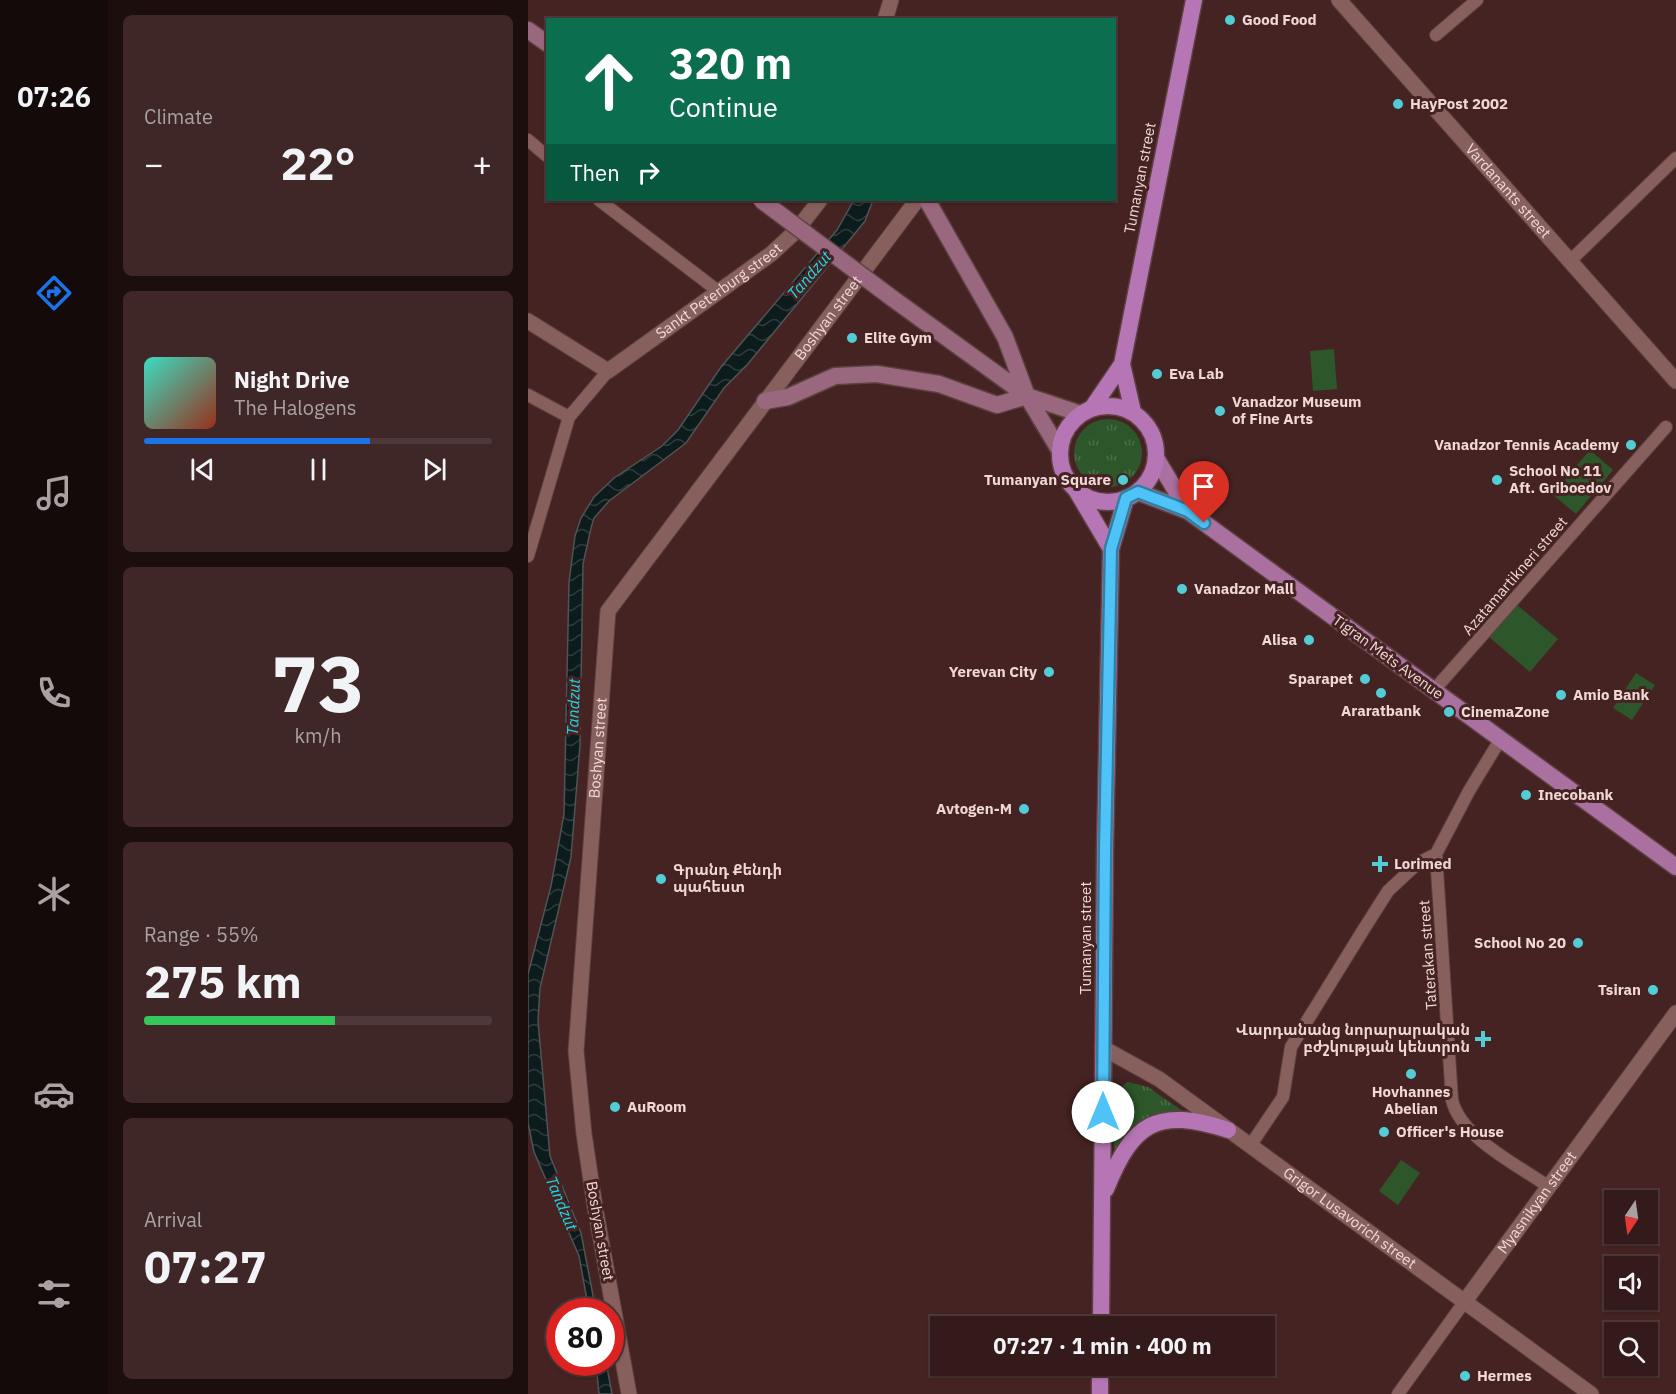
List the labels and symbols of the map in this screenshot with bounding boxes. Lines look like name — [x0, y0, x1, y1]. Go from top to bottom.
place label: Good Food — [1242, 10, 1317, 29]
marker: Good Food — [1223, 13, 1237, 27]
place label: HayPost 2002 — [1410, 94, 1508, 113]
marker: HayPost 2002 — [1391, 97, 1405, 111]
street label: Tumanyan street — [1119, 121, 1160, 235]
street label: Vardanants street — [1462, 140, 1555, 242]
street label: Sankt Peterburg street — [652, 239, 786, 343]
water label: Tandzut — [783, 246, 836, 303]
street label: Boshyan street — [790, 272, 866, 364]
place label: Elite Gym — [864, 328, 932, 347]
marker: Elite Gym — [845, 331, 859, 345]
place label: Eva Lab — [1169, 364, 1224, 383]
marker: Eva Lab — [1150, 367, 1164, 381]
place label: Vanadzor Museum of Fine Arts — [1232, 392, 1362, 428]
marker: Vanadzor Museum of Fine Arts — [1213, 404, 1227, 418]
place label: Vanadzor Tennis Academy — [1434, 435, 1619, 454]
marker: Vanadzor Tennis Academy — [1624, 438, 1638, 452]
pin — [1178, 461, 1229, 523]
place label: School No 11 Aft. Griboedov — [1509, 461, 1611, 497]
place label: Tumanyan Square — [984, 470, 1111, 489]
marker: Tumanyan Square — [1116, 473, 1130, 487]
marker: School No 11 Aft. Griboedov — [1490, 473, 1504, 487]
street label: Azatamartikneri street — [1458, 513, 1571, 639]
place label: Vanadzor Mall — [1194, 579, 1294, 598]
marker: Vanadzor Mall — [1175, 582, 1189, 596]
street label: Tigran Mets Avenue — [1329, 610, 1447, 703]
place label: Alisa — [1262, 630, 1297, 649]
marker: Alisa — [1302, 633, 1316, 647]
place label: Yerevan City — [949, 662, 1037, 681]
marker: Yerevan City — [1042, 665, 1056, 679]
place label: Sparapet — [1288, 669, 1353, 688]
marker: Sparapet — [1358, 672, 1372, 686]
water label: Tandzut — [562, 677, 584, 736]
place label: Amio Bank — [1573, 685, 1649, 704]
marker: Araratbank — [1374, 686, 1388, 700]
marker: Amio Bank — [1554, 688, 1568, 702]
street label: Boshyan street — [584, 697, 611, 799]
place label: Araratbank — [1341, 701, 1421, 720]
place label: CinemaZone — [1461, 702, 1549, 721]
marker: CinemaZone — [1442, 705, 1456, 719]
place label: Inecobank — [1538, 785, 1614, 804]
marker: Inecobank — [1519, 788, 1533, 802]
place label: Avtogen-M — [936, 799, 1012, 818]
marker: Avtogen-M — [1017, 802, 1031, 816]
place label: Lorimed — [1394, 854, 1452, 873]
marker: Lorimed — [1371, 855, 1389, 873]
place label: Գրանդ Քենդի պահեստ — [673, 860, 782, 896]
marker: Գրանդ Քենդի պահեստ — [654, 872, 668, 886]
street label: Tumanyan street — [1076, 882, 1095, 994]
street label: Taterakan street — [1414, 900, 1441, 1011]
place label: School No 20 — [1474, 933, 1566, 952]
marker: School No 20 — [1571, 936, 1585, 950]
place label: Tsiran — [1598, 980, 1641, 999]
marker: Tsiran — [1646, 983, 1660, 997]
place label: Վարդանանց նորարարական բժշկության կենտրոն — [1236, 1020, 1470, 1056]
marker: Վարդանանց նորարարական բժշկության կենտրոն — [1474, 1030, 1492, 1048]
marker: Hovhannes Abelian — [1404, 1067, 1418, 1081]
position arrow — [1071, 1080, 1135, 1144]
place label: Hovhannes Abelian — [1372, 1082, 1451, 1118]
place label: AuRoom — [627, 1097, 686, 1116]
marker: AuRoom — [608, 1100, 622, 1114]
place label: Officer's House — [1396, 1122, 1504, 1141]
marker: Officer's House — [1377, 1125, 1391, 1139]
street label: Myasnikyan street — [1493, 1147, 1580, 1257]
street label: Grigor Lusavorich street — [1280, 1163, 1420, 1273]
water label: Tandzut — [542, 1173, 583, 1234]
street label: Boshyan street — [582, 1180, 619, 1282]
north arrow — [1604, 1190, 1658, 1244]
speed limit sign: 80 — [546, 1298, 624, 1376]
place label: Hermes — [1477, 1366, 1532, 1385]
marker: Hermes — [1458, 1369, 1472, 1383]

